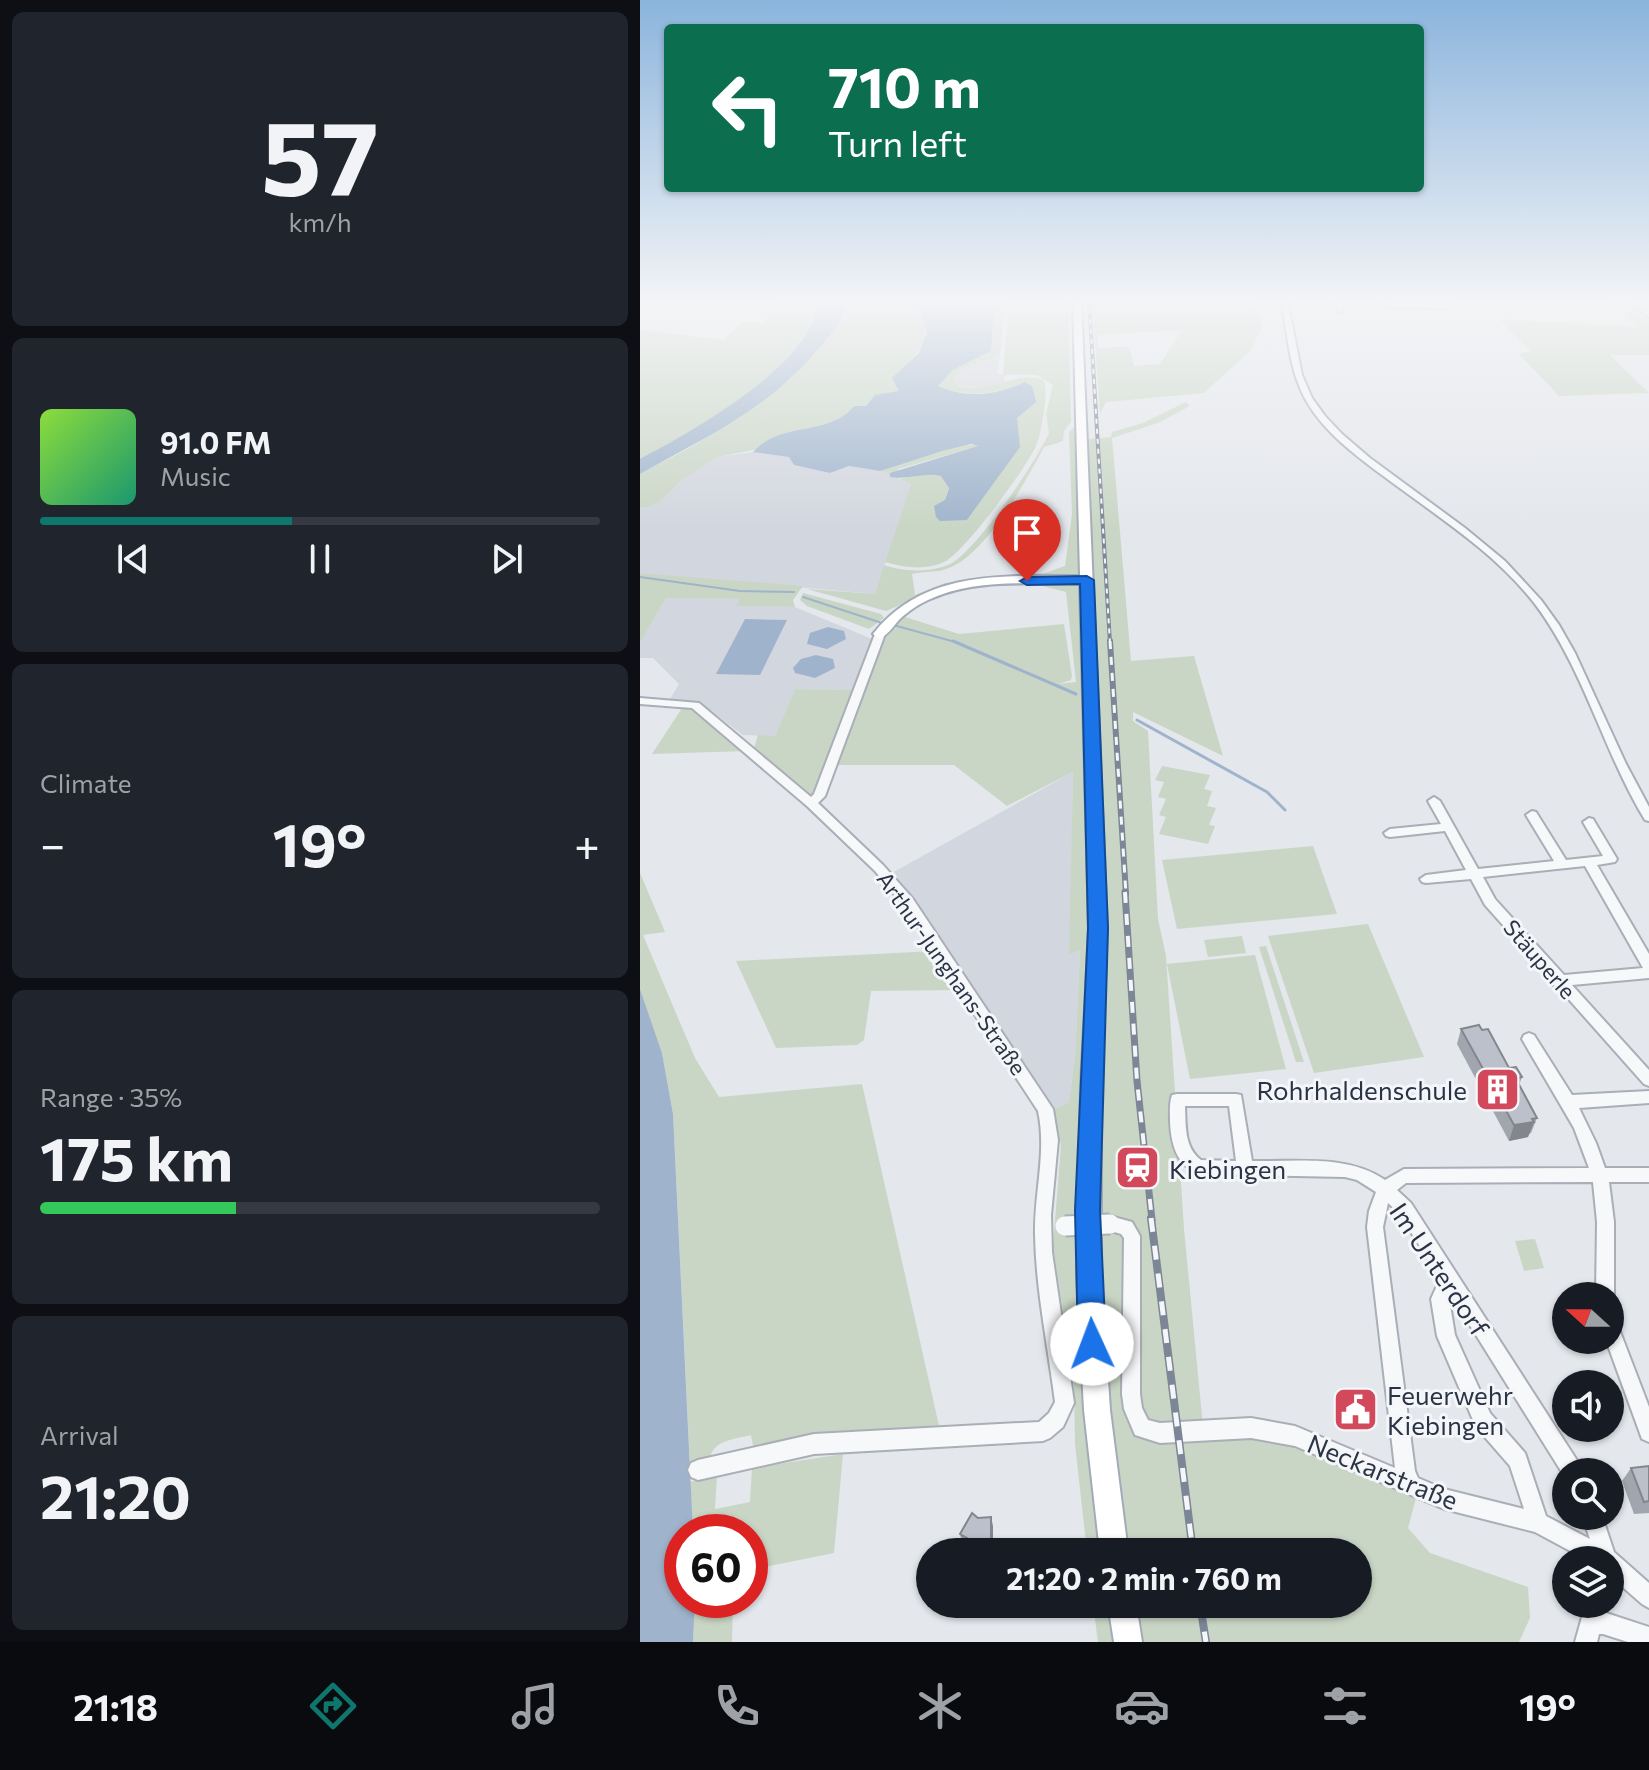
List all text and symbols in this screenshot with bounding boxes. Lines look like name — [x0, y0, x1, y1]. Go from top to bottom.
text: 710 m — [828, 51, 981, 120]
icon: left — [696, 56, 800, 160]
text: 57 — [261, 90, 379, 217]
text: Turn left — [828, 120, 967, 164]
text: km/h — [288, 206, 352, 237]
text: 91.0 FM — [160, 423, 272, 460]
text: Music — [160, 460, 231, 491]
pin — [993, 499, 1061, 581]
icon: arrive — [1005, 511, 1049, 555]
icon: previous — [111, 537, 155, 581]
icon: pause — [298, 537, 342, 581]
icon: next — [485, 537, 529, 581]
text: Climate — [40, 767, 132, 798]
text: 19° — [272, 806, 367, 879]
text: − — [40, 816, 65, 870]
text: + — [574, 816, 600, 870]
street label: Arthur-Junghans-Straße — [872, 866, 1032, 1080]
street label: Stäuperle — [1498, 914, 1582, 1004]
building icon: Rohrhaldenschule — [1474, 1065, 1522, 1113]
place label: Rohrhaldenschule — [1256, 1074, 1467, 1105]
text: Range · 35% — [40, 1081, 182, 1112]
text: 175 km — [40, 1120, 233, 1193]
station icon: Kiebingen — [1114, 1144, 1162, 1192]
place label: Kiebingen — [1169, 1153, 1286, 1184]
street label: Im Unterdorf — [1384, 1196, 1496, 1342]
north arrow — [1552, 1282, 1624, 1354]
map controls — [1552, 1282, 1624, 1618]
position arrow — [1050, 1302, 1134, 1386]
button: sound — [1552, 1370, 1624, 1442]
place label: Feuerwehr Kiebingen — [1387, 1379, 1513, 1440]
public building icon: Feuerwehr Kiebingen — [1332, 1385, 1380, 1433]
text: Arrival — [40, 1419, 119, 1450]
street label: Neckarstraße — [1303, 1427, 1463, 1515]
text: 21:20 — [40, 1458, 191, 1531]
button: search — [1552, 1458, 1624, 1530]
speed limit sign: 60 — [664, 1514, 768, 1618]
button: layers — [1552, 1546, 1624, 1618]
text: 21:20 · 2 min · 760 m — [1006, 1559, 1282, 1596]
icon: directions — [305, 1678, 361, 1734]
icon: music — [507, 1678, 563, 1734]
icon: phone — [709, 1678, 765, 1734]
icon: climate — [912, 1678, 968, 1734]
icon: car — [1114, 1678, 1170, 1734]
icon: filters — [1317, 1678, 1373, 1734]
text: 21:18 — [73, 1684, 158, 1728]
text: 19° — [1519, 1684, 1576, 1728]

